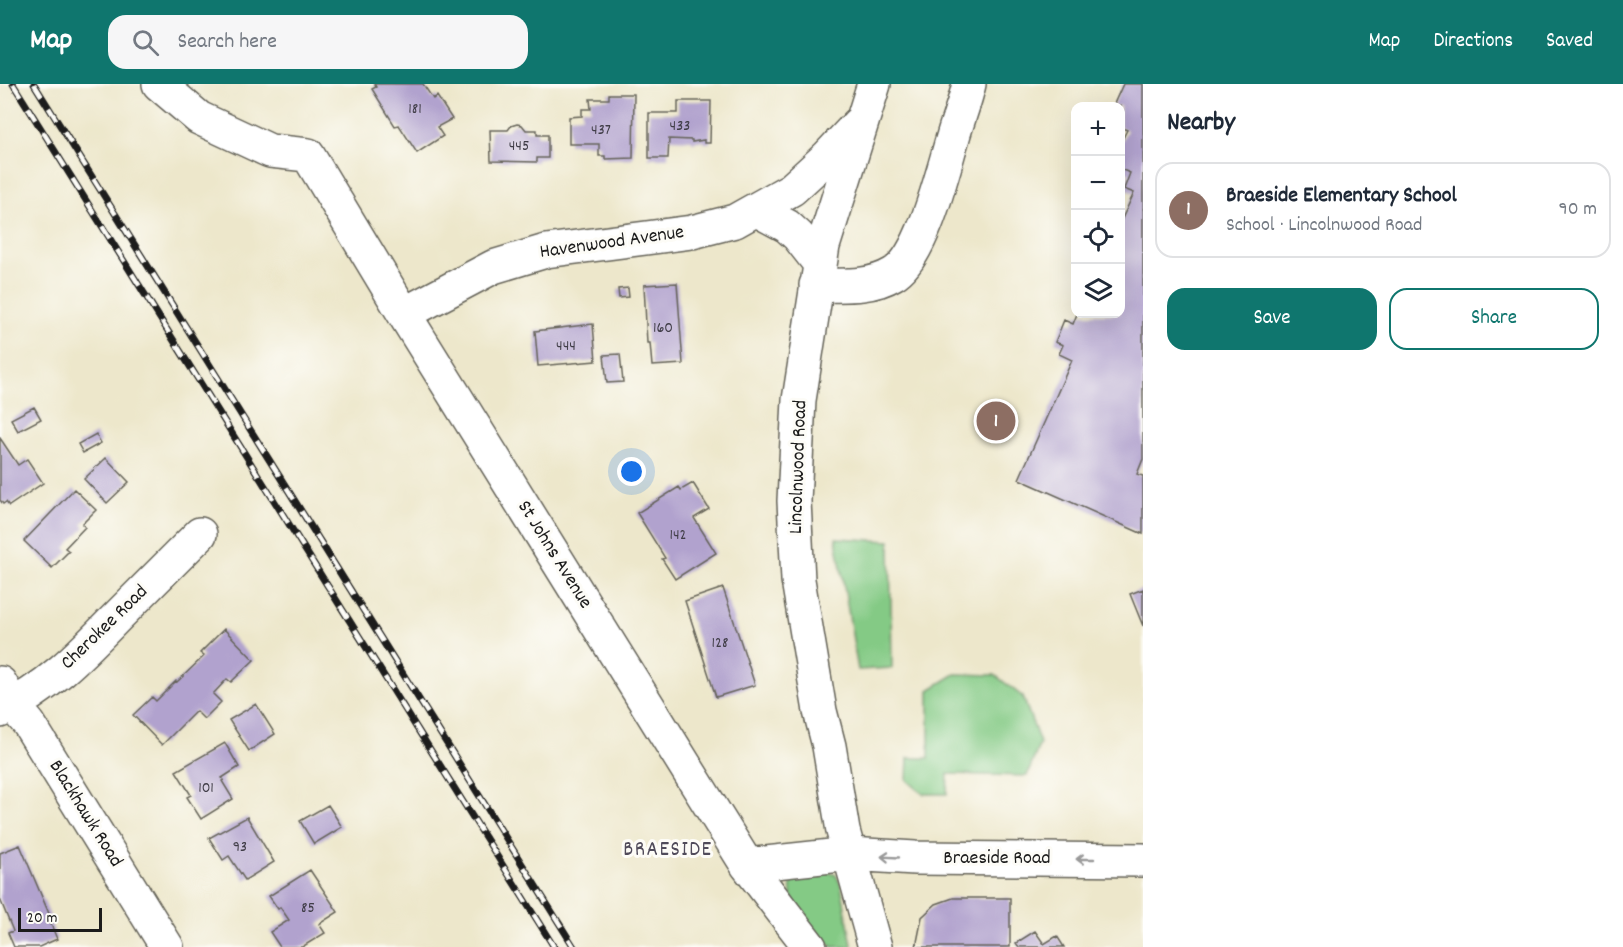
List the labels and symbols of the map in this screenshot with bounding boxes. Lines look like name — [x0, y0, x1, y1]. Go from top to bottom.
house number: 181 — [408, 98, 422, 121]
house number: 433 — [670, 115, 690, 138]
house number: 437 — [591, 119, 611, 142]
house number: 445 — [509, 135, 529, 158]
street label: Havenwood Avenue — [538, 219, 686, 267]
house number: 160 — [653, 317, 673, 340]
house number: 444 — [556, 335, 576, 358]
pin: 1 — [976, 398, 1016, 444]
street label: Lincolnwood Road — [783, 400, 815, 534]
your location — [617, 457, 646, 486]
street label: St Johns Avenue — [510, 495, 599, 615]
house number: 142 — [669, 524, 687, 547]
street label: Cherokee Road — [55, 579, 155, 677]
house number: 128 — [712, 632, 728, 655]
street label: Blackhawk Road — [41, 755, 129, 873]
house number: 101 — [198, 777, 214, 800]
house number: 93 — [233, 836, 247, 859]
district label: BRAESIDE — [623, 836, 713, 866]
street label: Braeside Road — [943, 845, 1051, 873]
one-way arrow — [880, 851, 900, 862]
one-way arrow — [1075, 853, 1095, 865]
house number: 85 — [301, 897, 315, 920]
scale bar — [18, 905, 102, 932]

